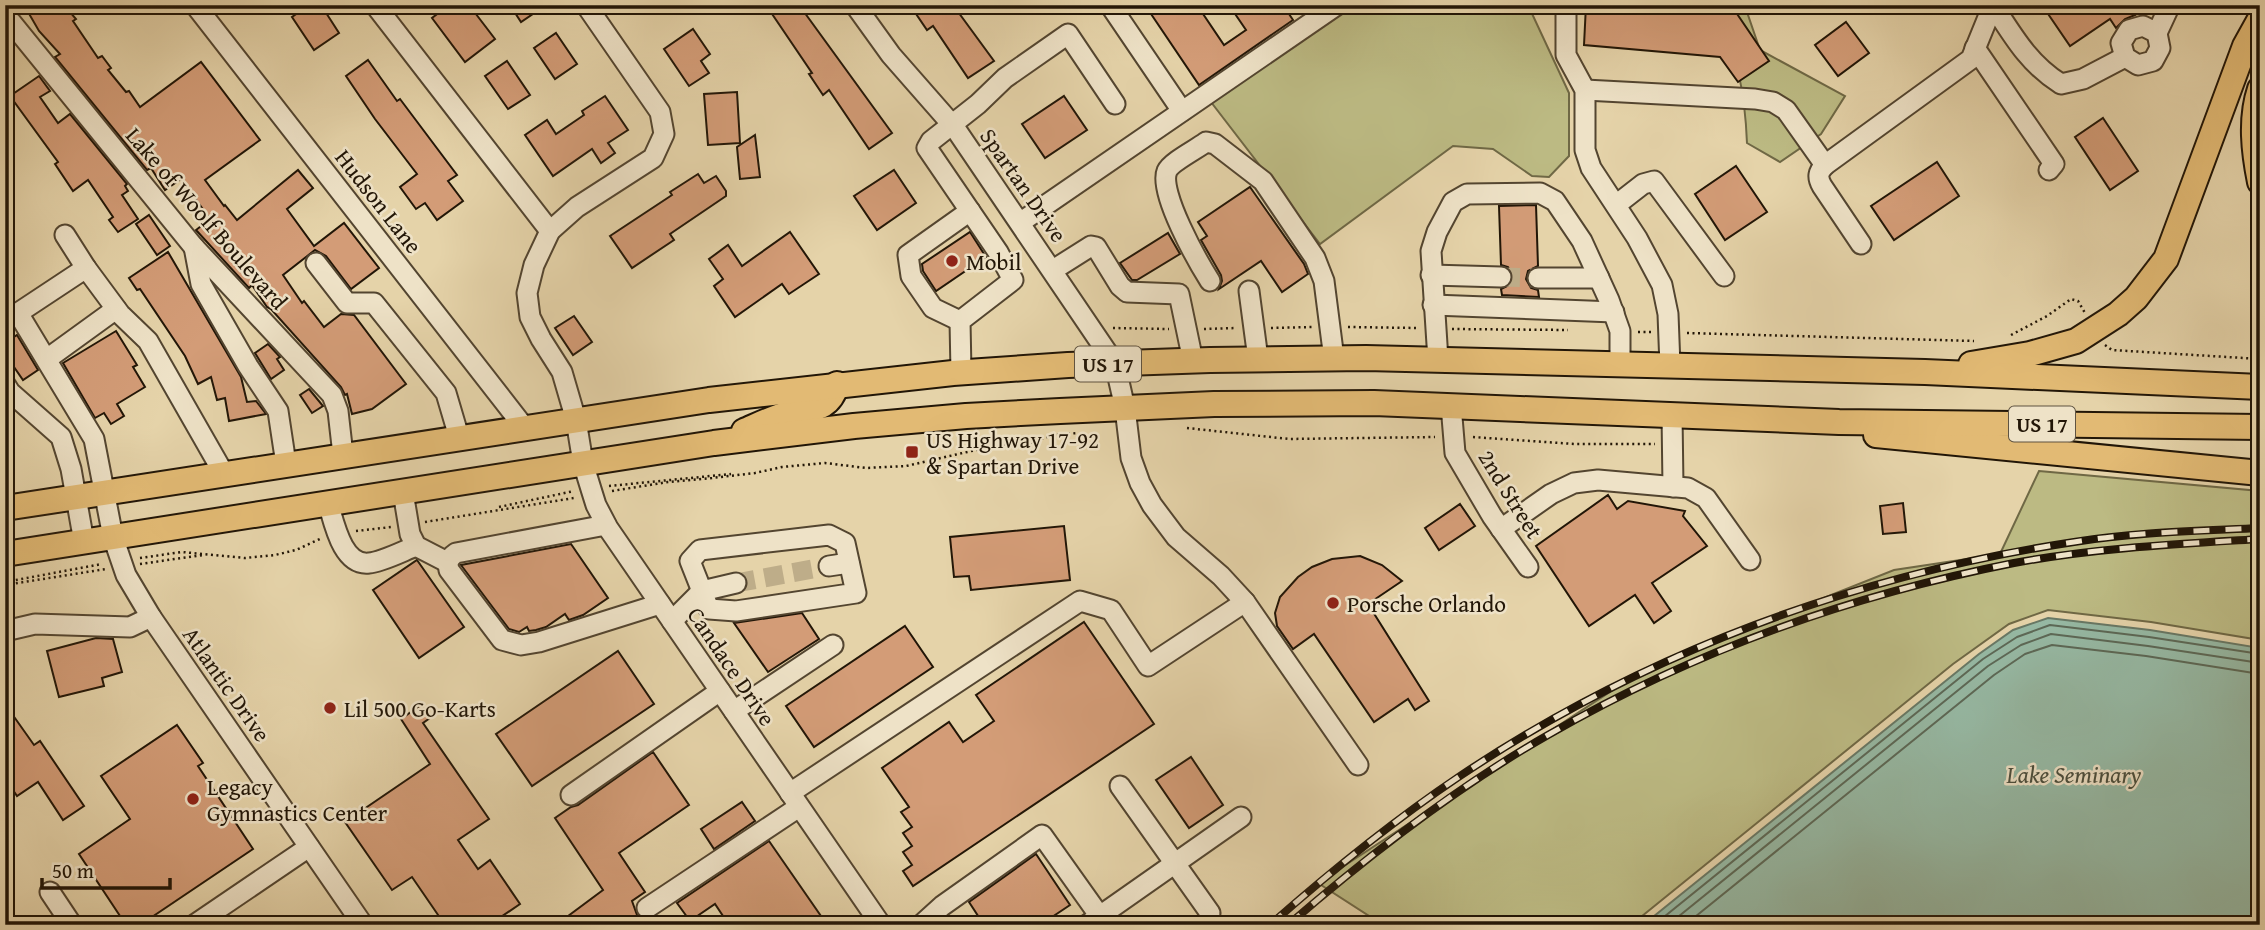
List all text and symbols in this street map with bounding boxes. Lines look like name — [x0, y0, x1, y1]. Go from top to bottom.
street label: Lake of Woolf Boulevard — [118, 120, 296, 317]
street label: Spartan Drive — [972, 121, 1076, 249]
street label: Hudson Lane — [328, 142, 430, 260]
place label: Mobil — [966, 245, 1021, 278]
marker: Mobil — [944, 253, 960, 269]
road number: US 17 — [1075, 346, 1141, 382]
road number: US 17 — [2009, 406, 2075, 442]
place label: US Highway 17-92 & Spartan Drive — [926, 423, 1099, 482]
street label: 2nd Street — [1471, 443, 1551, 545]
marker: US Highway 17-92 & Spartan Drive — [904, 444, 920, 460]
place label: Porsche Orlando — [1347, 587, 1506, 620]
marker: Porsche Orlando — [1325, 595, 1341, 611]
street label: Candace Drive — [680, 600, 784, 732]
street label: Atlantic Drive — [175, 620, 279, 748]
place label: Lil 500 Go-Karts — [344, 692, 496, 725]
marker: Lil 500 Go-Karts — [322, 700, 338, 716]
water label: Lake Seminary — [2006, 757, 2141, 792]
place label: Legacy Gymnastics Center — [207, 770, 388, 829]
marker: Legacy Gymnastics Center — [185, 791, 201, 807]
scale bar — [42, 846, 170, 890]
text: 50 m — [52, 855, 94, 886]

